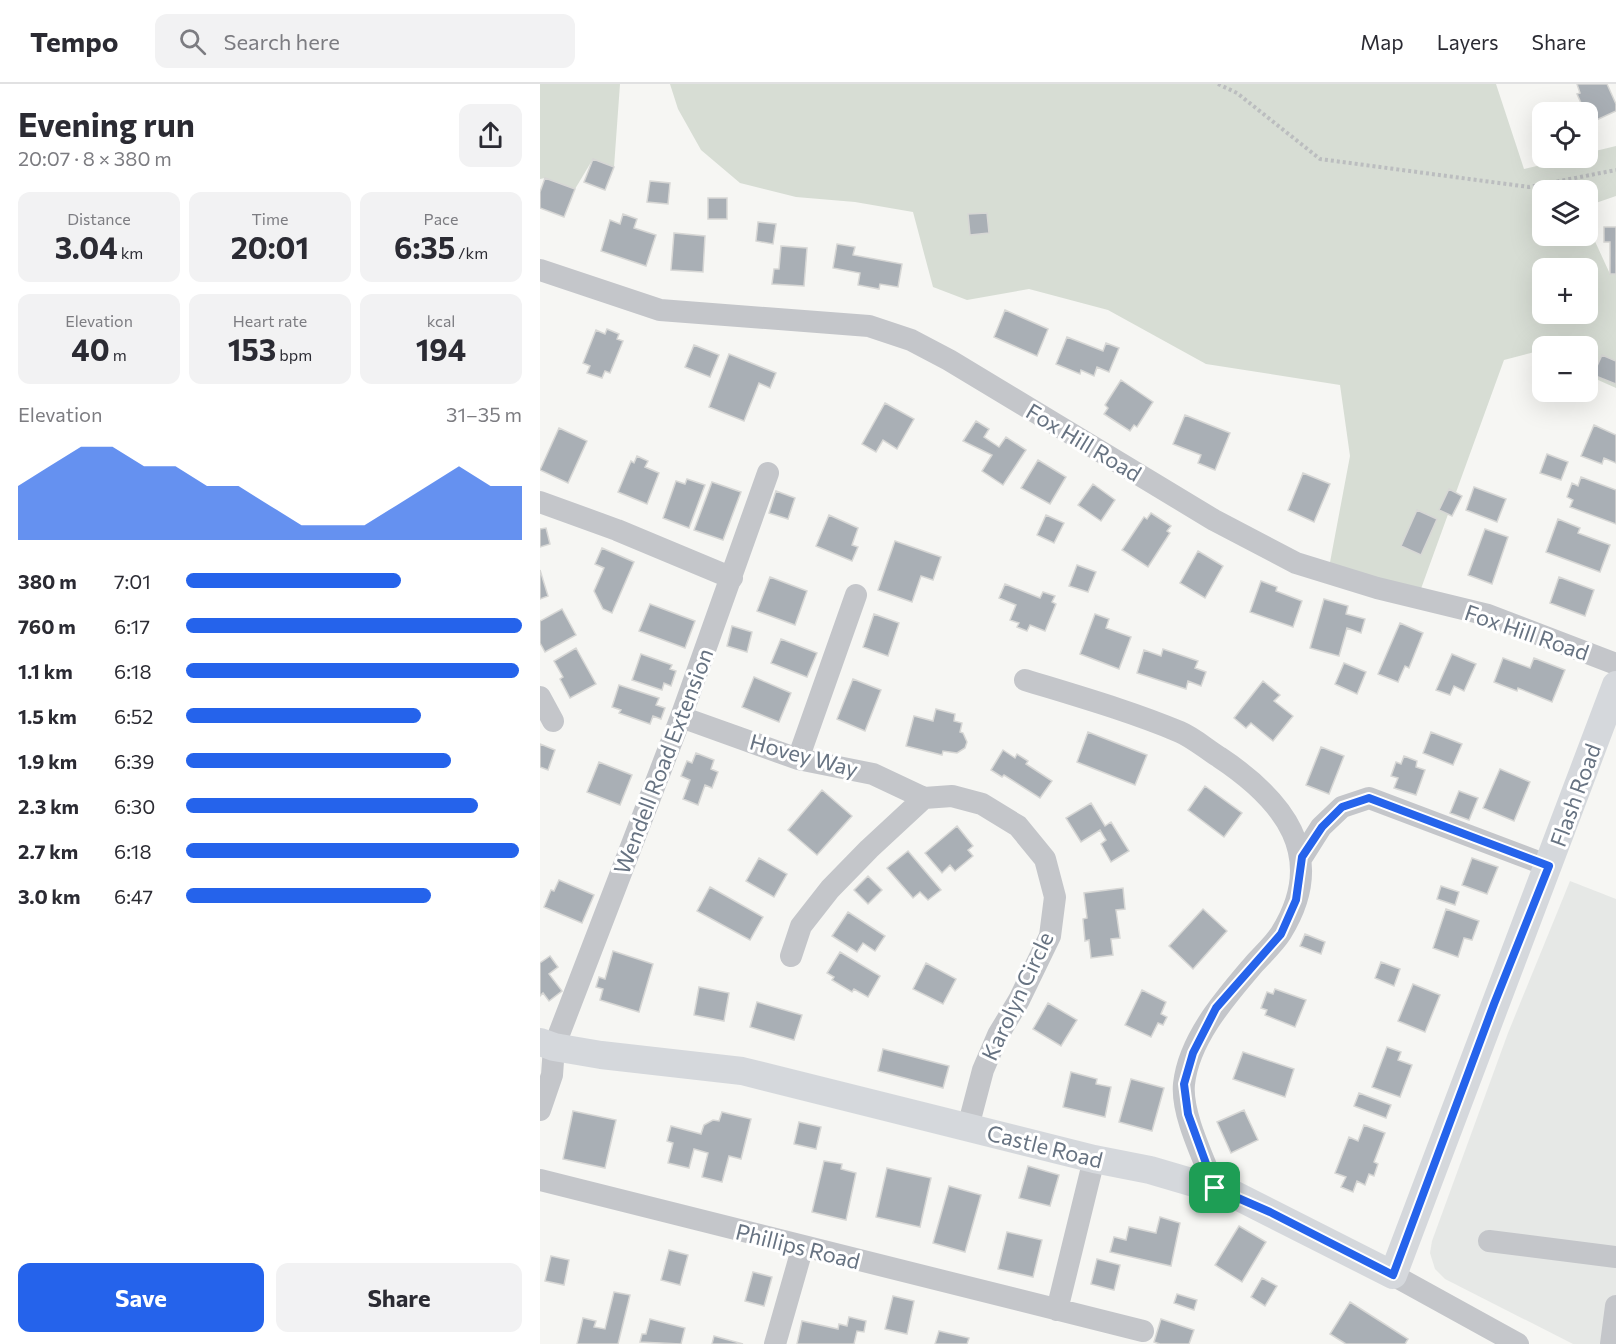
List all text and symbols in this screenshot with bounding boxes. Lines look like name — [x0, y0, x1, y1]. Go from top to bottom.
search box — [155, 14, 575, 68]
text: Tempo — [30, 24, 119, 58]
icon: search — [176, 25, 209, 58]
text: Search here — [224, 28, 340, 55]
text: Map — [1360, 29, 1404, 54]
text: Layers — [1437, 29, 1499, 54]
text: Share — [1532, 29, 1586, 54]
map controls — [1532, 102, 1598, 402]
button: locate — [1532, 102, 1598, 168]
text: Evening run — [18, 103, 195, 144]
button: share — [459, 104, 522, 167]
text: 20:07 · 8 × 380 m — [18, 146, 172, 170]
button: layers — [1532, 180, 1598, 246]
text: Distance — [67, 209, 131, 228]
text: Time — [252, 209, 288, 228]
text: Pace — [424, 209, 458, 228]
text: 3.04 — [55, 228, 118, 265]
text: 20:01 — [231, 228, 309, 265]
text: 6:35 — [394, 228, 455, 265]
text: km — [118, 243, 143, 262]
text: /km — [455, 243, 488, 262]
button: + — [1532, 258, 1598, 324]
text: Elevation — [65, 311, 133, 330]
text: Heart rate — [233, 311, 307, 330]
text: kcal — [427, 311, 455, 330]
text: 40 — [71, 330, 110, 367]
text: 153 — [228, 330, 276, 367]
text: 194 — [416, 330, 466, 367]
button: − — [1532, 336, 1598, 402]
text: m — [110, 345, 127, 364]
text: bpm — [276, 345, 312, 364]
street label: Fox Hill Road — [1021, 397, 1147, 487]
text: Elevation — [18, 402, 103, 426]
text: 31–35 m — [446, 402, 522, 426]
text: 380 m — [18, 569, 77, 593]
text: 7:01 — [114, 569, 151, 593]
street label: Fox Hill Road — [1461, 598, 1593, 666]
text: 760 m — [18, 614, 76, 638]
text: 6:17 — [114, 614, 150, 638]
street label: Wendell Road Extension — [607, 644, 719, 878]
text: 1.1 km — [18, 659, 73, 683]
text: 6:18 — [114, 659, 152, 683]
text: 1.5 km — [18, 704, 77, 728]
text: 6:52 — [114, 704, 153, 728]
street label: Hovey Way — [747, 728, 861, 782]
street label: Flash Road — [1544, 740, 1606, 850]
text: 1.9 km — [18, 749, 77, 773]
text: 6:39 — [114, 749, 154, 773]
text: 2.3 km — [18, 794, 79, 818]
text: 6:30 — [114, 794, 155, 818]
text: 2.7 km — [18, 839, 78, 863]
text: 6:18 — [114, 839, 152, 863]
text: 3.0 km — [18, 884, 80, 908]
text: 6:47 — [114, 884, 153, 908]
street label: Karolyn Circle — [975, 927, 1059, 1065]
street label: Castle Road — [984, 1119, 1106, 1173]
pin — [1189, 1162, 1240, 1213]
icon: arrive — [1198, 1171, 1231, 1204]
street label: Phillips Road — [733, 1218, 863, 1274]
button: Save — [18, 1263, 264, 1332]
button: Share — [276, 1263, 522, 1332]

